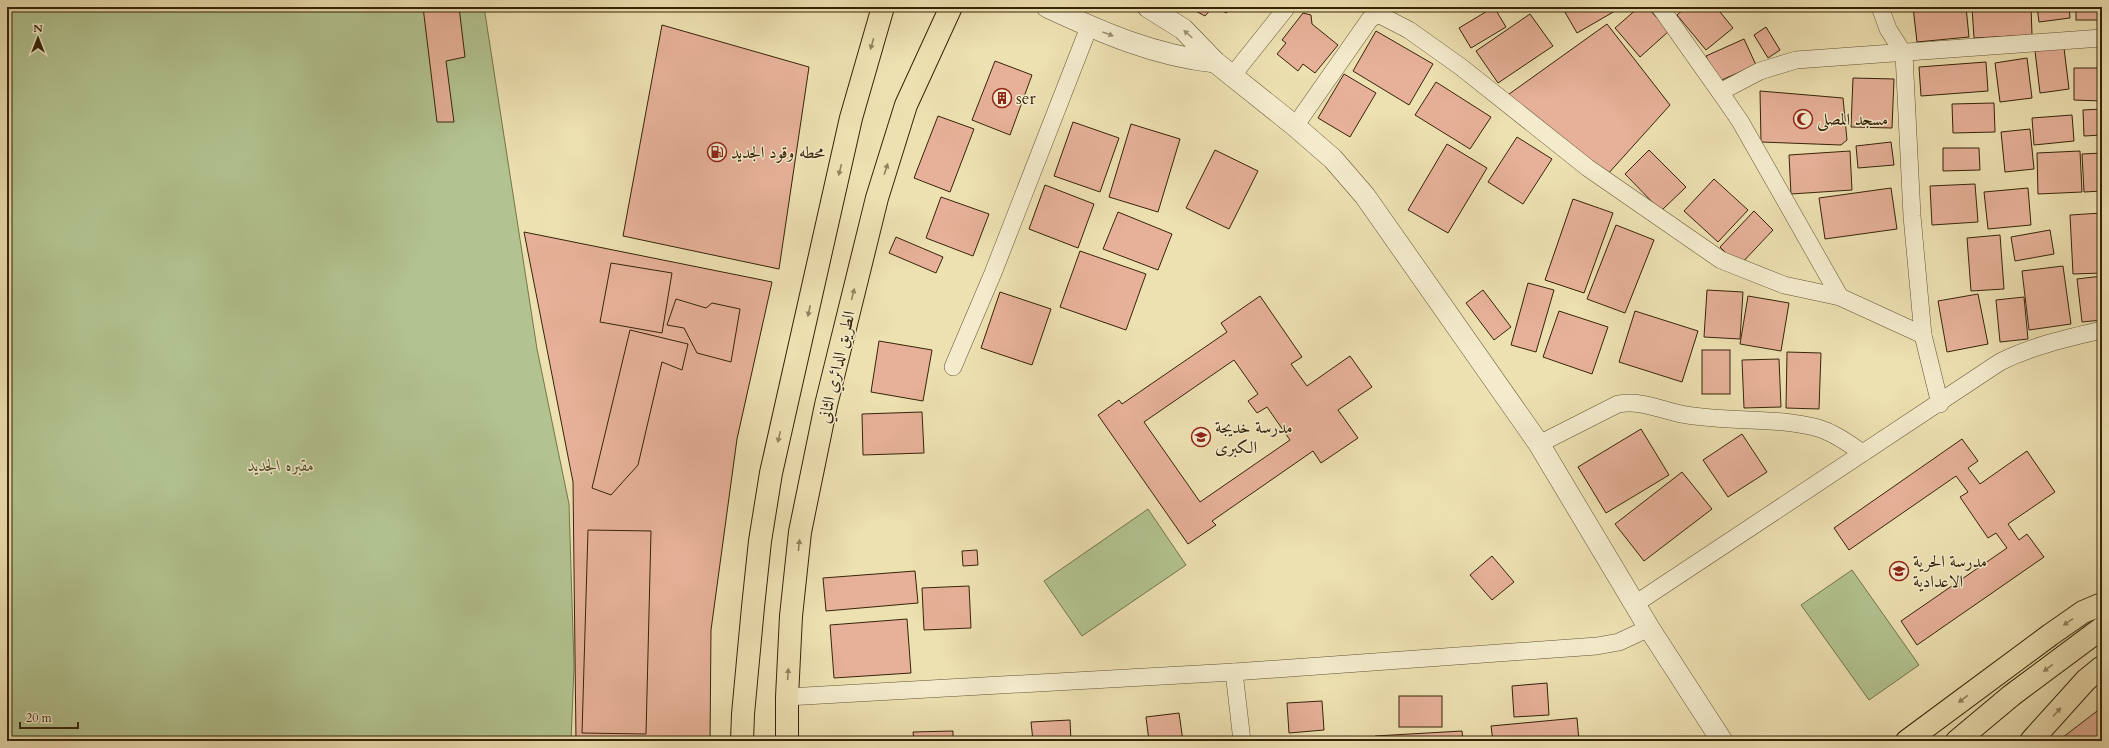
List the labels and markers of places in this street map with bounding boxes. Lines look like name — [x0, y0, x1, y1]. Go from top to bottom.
building icon: ser — [991, 87, 1013, 109]
place label: ser — [1016, 87, 1036, 110]
mosque icon: مسجد المصلى — [1792, 108, 1814, 130]
place label: مسجد المصلى — [1817, 108, 1888, 132]
fuel station icon: محطه وقود الجديد — [706, 141, 728, 163]
place label: محطه وقود الجديد — [731, 141, 826, 164]
place label: مدرسة خديجة الكبرى — [1215, 416, 1293, 459]
school or university icon: مدرسة خديجة الكبرى — [1190, 426, 1212, 448]
place label: مدرسة الحرية الاعدادية — [1913, 550, 1987, 593]
school or university icon: مدرسة الحرية الاعدادية — [1888, 560, 1910, 582]

